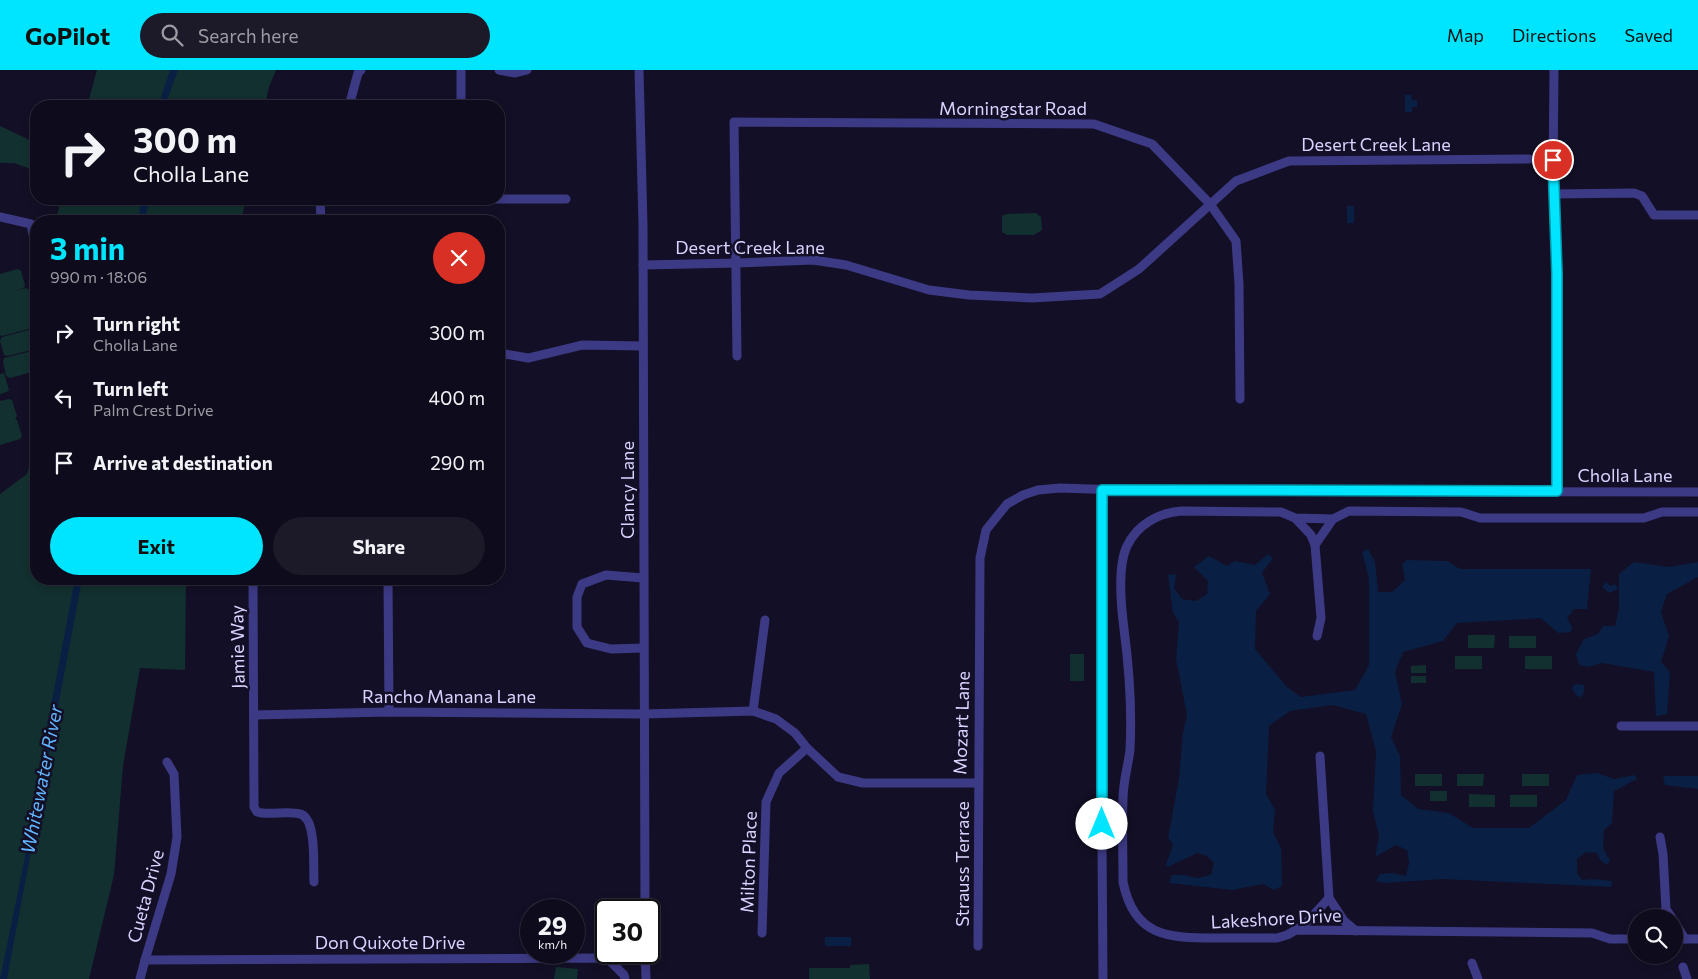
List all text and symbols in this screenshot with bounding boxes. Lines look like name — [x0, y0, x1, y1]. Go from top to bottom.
search box — [140, 13, 490, 58]
text: GoPilot — [25, 21, 110, 50]
icon: search — [158, 21, 186, 49]
text: Search here — [198, 24, 299, 47]
text: Map — [1447, 24, 1484, 46]
text: Directions — [1512, 24, 1596, 46]
text: Saved — [1624, 24, 1673, 46]
street label: Morningstar Road — [939, 97, 1087, 119]
text: 300 m — [133, 117, 237, 160]
icon: right — [50, 120, 115, 185]
street label: Desert Creek Lane — [1301, 133, 1451, 155]
pin — [1532, 139, 1574, 181]
icon: arrive — [1539, 146, 1567, 174]
text: Cholla Lane — [133, 160, 249, 187]
text: 3 min — [50, 229, 125, 266]
button: close — [433, 232, 485, 284]
street label: Desert Creek Lane — [675, 236, 825, 258]
text: 990 m · 18:06 — [50, 267, 147, 286]
text: Turn right — [93, 312, 180, 335]
icon: right — [50, 319, 78, 347]
text: 300 m — [429, 321, 485, 344]
text: Cholla Lane — [93, 335, 177, 354]
text: Turn left — [93, 377, 168, 400]
icon: left — [50, 384, 78, 412]
text: 400 m — [429, 386, 485, 409]
text: Palm Crest Drive — [93, 400, 214, 419]
street label: Clancy Lane — [616, 441, 638, 539]
icon: arrive — [50, 449, 78, 477]
text: Arrive at destination — [93, 451, 273, 474]
text: 290 m — [430, 451, 485, 474]
street label: Cholla Lane — [1578, 464, 1672, 486]
button: Exit — [50, 517, 263, 575]
button: Share — [273, 517, 485, 575]
street label: Jamie Way — [225, 605, 249, 689]
street label: Mozart Lane — [948, 671, 974, 775]
street label: Rancho Manana Lane — [362, 685, 536, 707]
water label: Whitewater River — [15, 701, 67, 855]
position arrow — [1075, 797, 1127, 849]
street label: Strauss Terrace — [951, 801, 973, 927]
street label: Milton Place — [735, 811, 761, 913]
street label: Cueta Drive — [122, 847, 168, 945]
speed limit sign: 30 — [595, 899, 660, 964]
street label: Lakeshore Drive — [1210, 904, 1342, 932]
map controls — [1628, 909, 1683, 964]
button: search — [1628, 909, 1683, 964]
text: 29 — [538, 910, 567, 940]
street label: Don Quixote Drive — [315, 931, 465, 953]
text: km/h — [538, 937, 567, 951]

